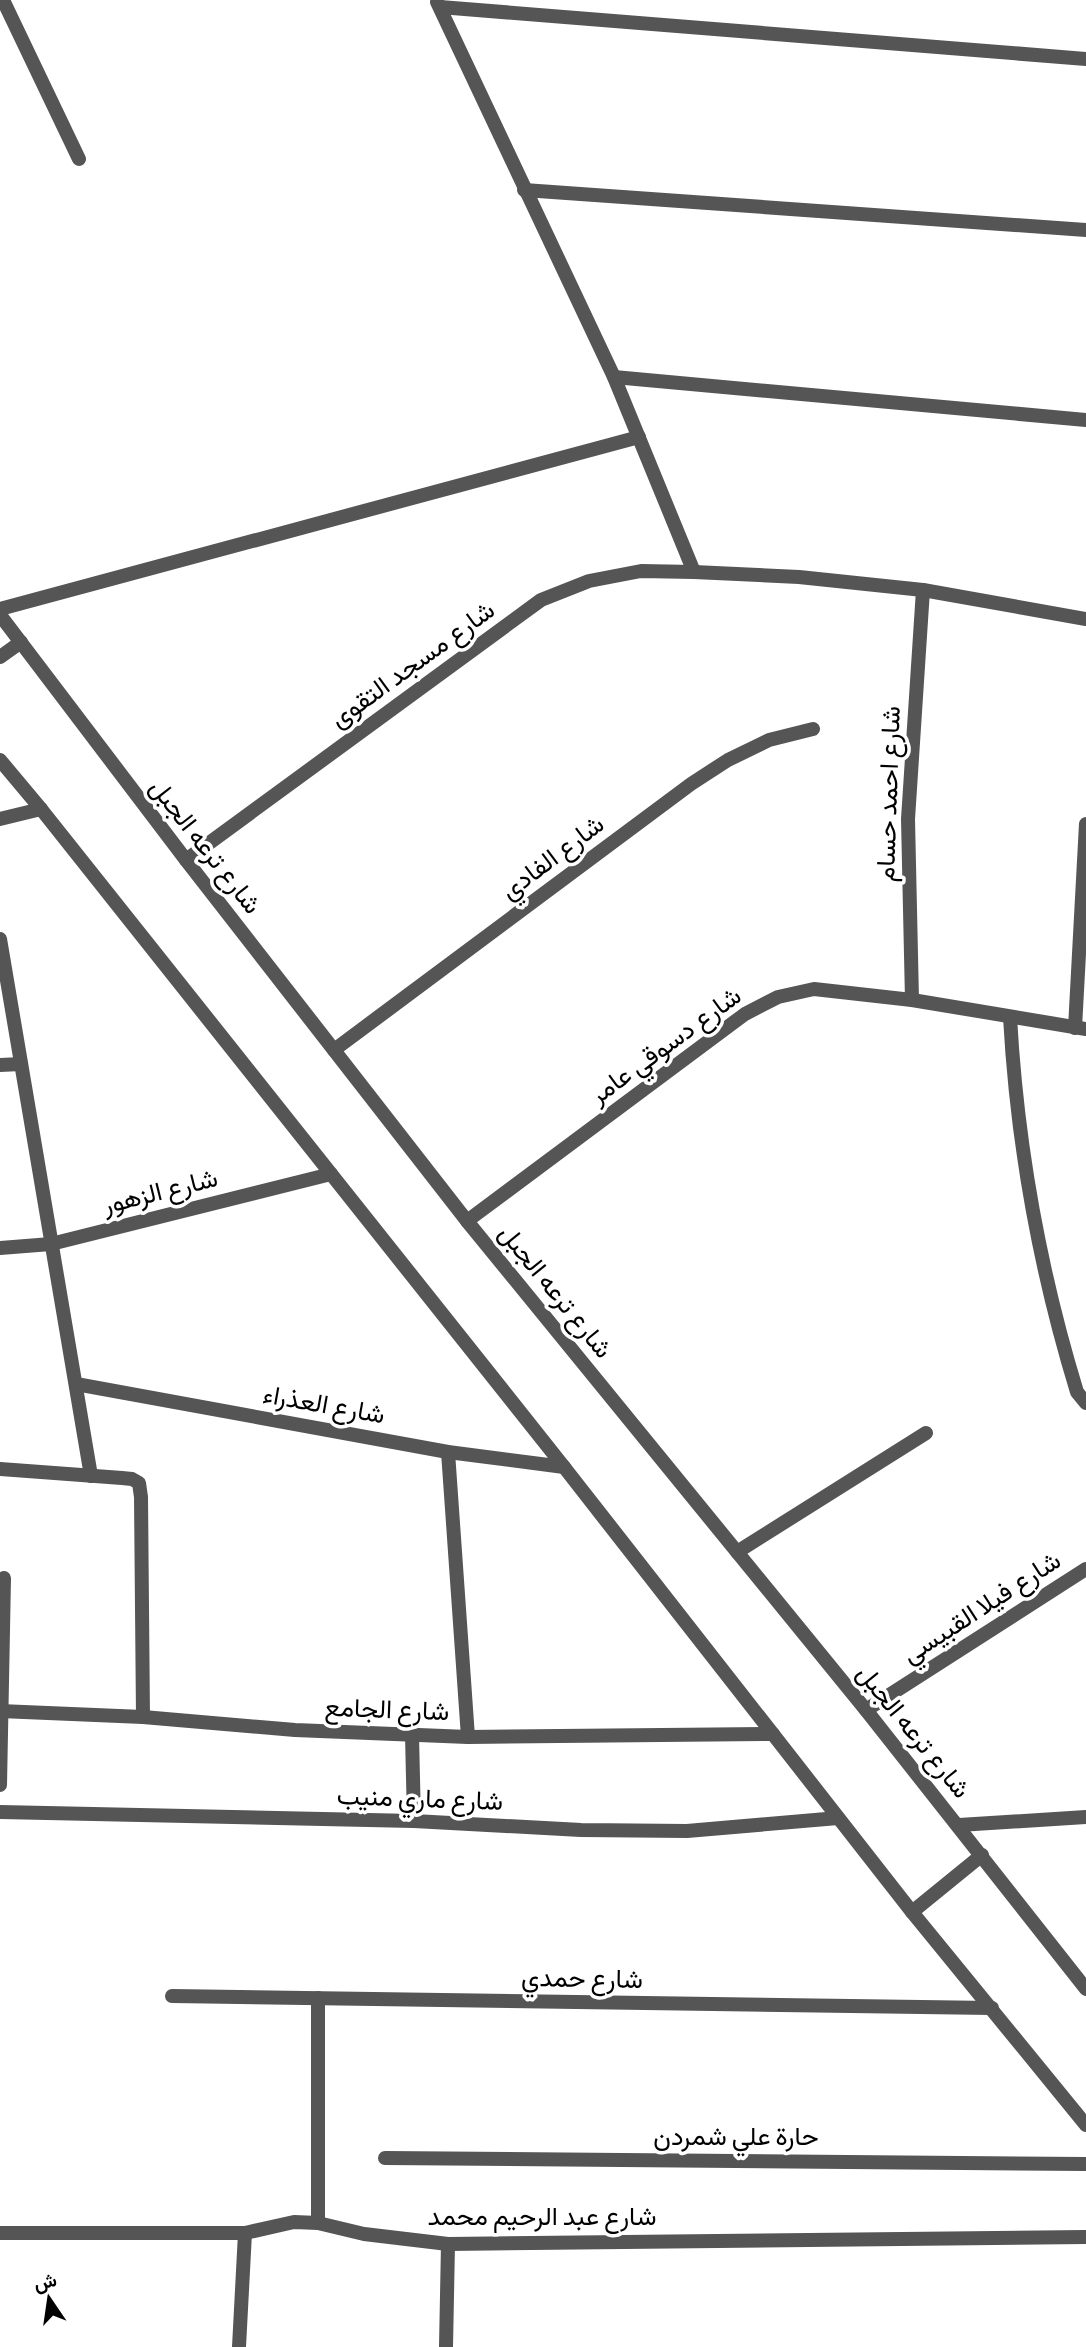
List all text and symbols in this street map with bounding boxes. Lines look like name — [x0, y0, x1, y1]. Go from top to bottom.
street label: شارع مسجد التقوى — [323, 593, 502, 736]
street label: شارع احمد حسام — [868, 705, 909, 883]
street label: شارع ترعه الجبل — [142, 771, 270, 921]
street label: شارع الفادي — [493, 807, 613, 910]
street label: شارع دسوقي عامر — [581, 978, 750, 1115]
street label: شارع الزهور — [98, 1160, 221, 1223]
street label: شارع ترعه الجبل — [491, 1217, 620, 1366]
street label: شارع العذراء — [260, 1377, 388, 1432]
street label: شارع فيلا القبيسي — [895, 1543, 1069, 1674]
street label: شارع ترعه الجبل — [849, 1657, 978, 1806]
street label: شارع الجامع — [324, 1690, 450, 1729]
street label: شارع ماري منيب — [336, 1778, 504, 1822]
street label: شارع حمدي — [521, 1960, 643, 2000]
street label: حارة علي شمردن — [653, 2119, 819, 2157]
street label: شارع عبد الرحيم محمد — [428, 2199, 656, 2234]
north arrow — [14, 2263, 84, 2333]
text: ش — [31, 2267, 59, 2296]

